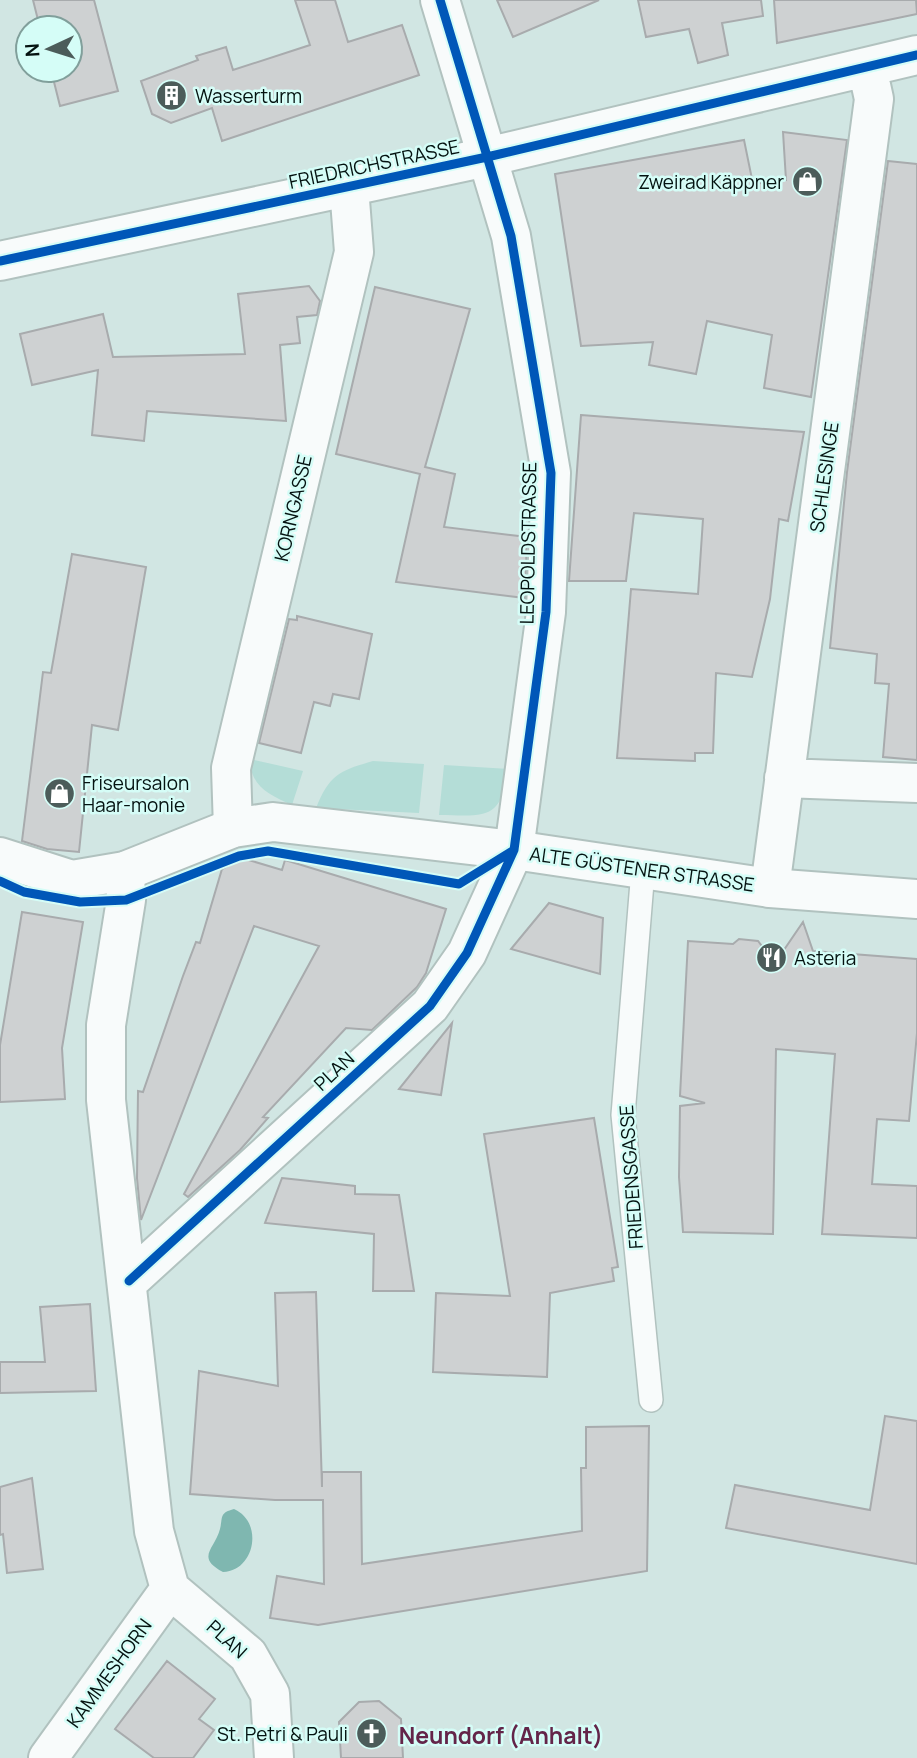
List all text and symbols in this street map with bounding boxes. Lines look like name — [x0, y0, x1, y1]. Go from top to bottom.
north arrow — [14, 14, 84, 84]
text: N — [19, 42, 45, 58]
building icon: Wasserturm — [155, 79, 189, 113]
place label: Wasserturm — [195, 83, 302, 109]
street label: FRIEDRICHSTRASSE — [286, 133, 462, 195]
shop icon: Zweirad Käppner — [790, 165, 824, 199]
place label: Zweirad Käppner — [638, 169, 784, 195]
street label: SCHLESINGE — [803, 420, 845, 534]
street label: KORNGASSE — [268, 452, 318, 564]
street label: LEOPOLDSTRASSE — [514, 461, 542, 625]
place label: Friseursalon Haar-monie — [82, 770, 189, 818]
shop icon: Friseursalon Haar-monie — [42, 777, 76, 811]
street label: ALTE GÜSTENER STRASSE — [528, 840, 756, 898]
restaurant icon: Asteria — [754, 941, 788, 975]
place label: Asteria — [794, 945, 856, 971]
street label: PLAN — [308, 1046, 360, 1096]
street label: FRIEDENSGASSE — [613, 1104, 649, 1250]
street label: KAMMESHORN — [61, 1613, 157, 1733]
street label: PLAN — [201, 1614, 253, 1664]
church icon: St. Petri & Pauli — [354, 1717, 388, 1751]
district label: Neundorf (Anhalt) — [399, 1719, 603, 1751]
place label: St. Petri & Pauli — [217, 1721, 348, 1747]

